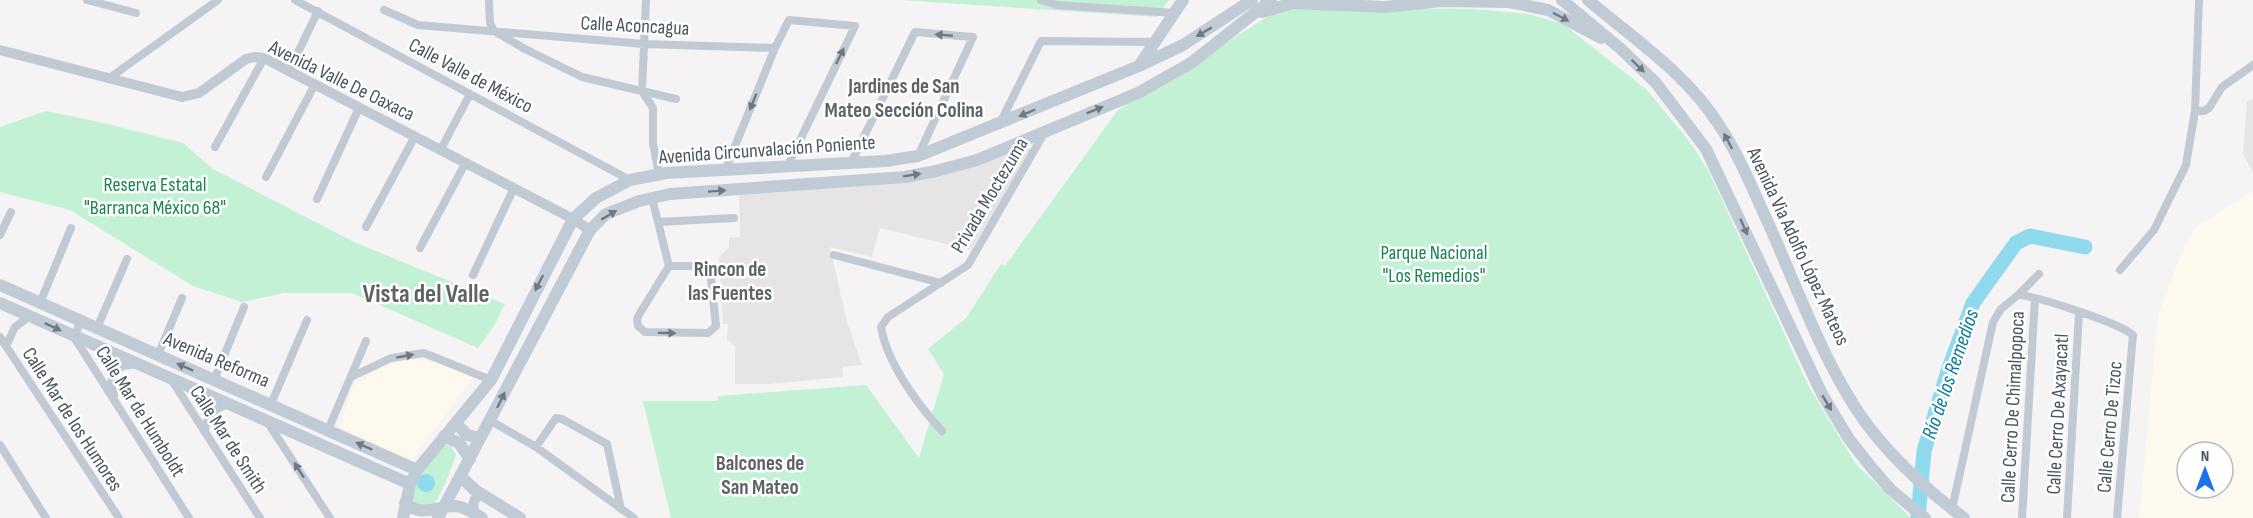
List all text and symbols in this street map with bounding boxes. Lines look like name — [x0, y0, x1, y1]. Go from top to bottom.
street label: Calle Aconcagua — [580, 11, 690, 41]
one-way arrow — [1552, 12, 1569, 22]
one-way arrow — [1196, 27, 1212, 38]
one-way arrow — [935, 30, 954, 40]
street label: Calle Valle de México — [404, 33, 537, 119]
street label: Avenida Valle De Oaxaca — [264, 35, 418, 127]
one-way arrow — [836, 47, 845, 64]
one-way arrow — [1630, 58, 1644, 72]
district label: Jardines de San Mateo Sección Colina — [825, 74, 983, 123]
one-way arrow — [748, 93, 757, 111]
one-way arrow — [1086, 105, 1104, 114]
one-way arrow — [1017, 108, 1035, 118]
street label: Avenida Circunvalación Poniente — [657, 130, 876, 170]
one-way arrow — [1723, 132, 1733, 149]
street label: Privada Moctezuma — [946, 133, 1034, 258]
street label: Avenida Via Adolfo López Mateos — [1741, 143, 1855, 349]
one-way arrow — [902, 171, 921, 180]
park label: Reserva Estatal "Barranca México 68" — [84, 173, 226, 220]
one-way arrow — [708, 186, 727, 196]
one-way arrow — [600, 210, 617, 221]
one-way arrow — [1739, 219, 1748, 236]
park label: Parque Nacional "Los Remedios" — [1380, 241, 1488, 288]
district label: Rincon de las Fuentes — [688, 257, 772, 306]
one-way arrow — [534, 275, 544, 292]
district label: Vista del Valle — [362, 279, 490, 310]
water label: Río de los Remedios — [1917, 305, 1985, 442]
street label: Calle Cerro De Chimalpopoca — [1996, 311, 2030, 503]
one-way arrow — [45, 323, 62, 332]
street label: Avenida Reforma — [159, 327, 273, 393]
one-way arrow — [657, 328, 676, 337]
street label: Calle Cerro De Axayacatl — [2042, 333, 2074, 495]
street label: Calle Mar de Humboldt — [90, 342, 190, 481]
street label: Calle Mar de los Humores — [17, 343, 128, 496]
one-way arrow — [396, 351, 415, 360]
street label: Calle Cerro De Tizoc — [2092, 360, 2128, 494]
one-way arrow — [176, 362, 194, 372]
street label: Calle Mar de Smith — [184, 381, 272, 498]
one-way arrow — [496, 391, 506, 408]
one-way arrow — [1822, 395, 1832, 412]
north arrow — [2175, 440, 2235, 500]
one-way arrow — [354, 441, 372, 451]
text: N — [2201, 447, 2209, 466]
district label: Balcones de San Mateo — [716, 451, 804, 500]
one-way arrow — [293, 462, 305, 478]

